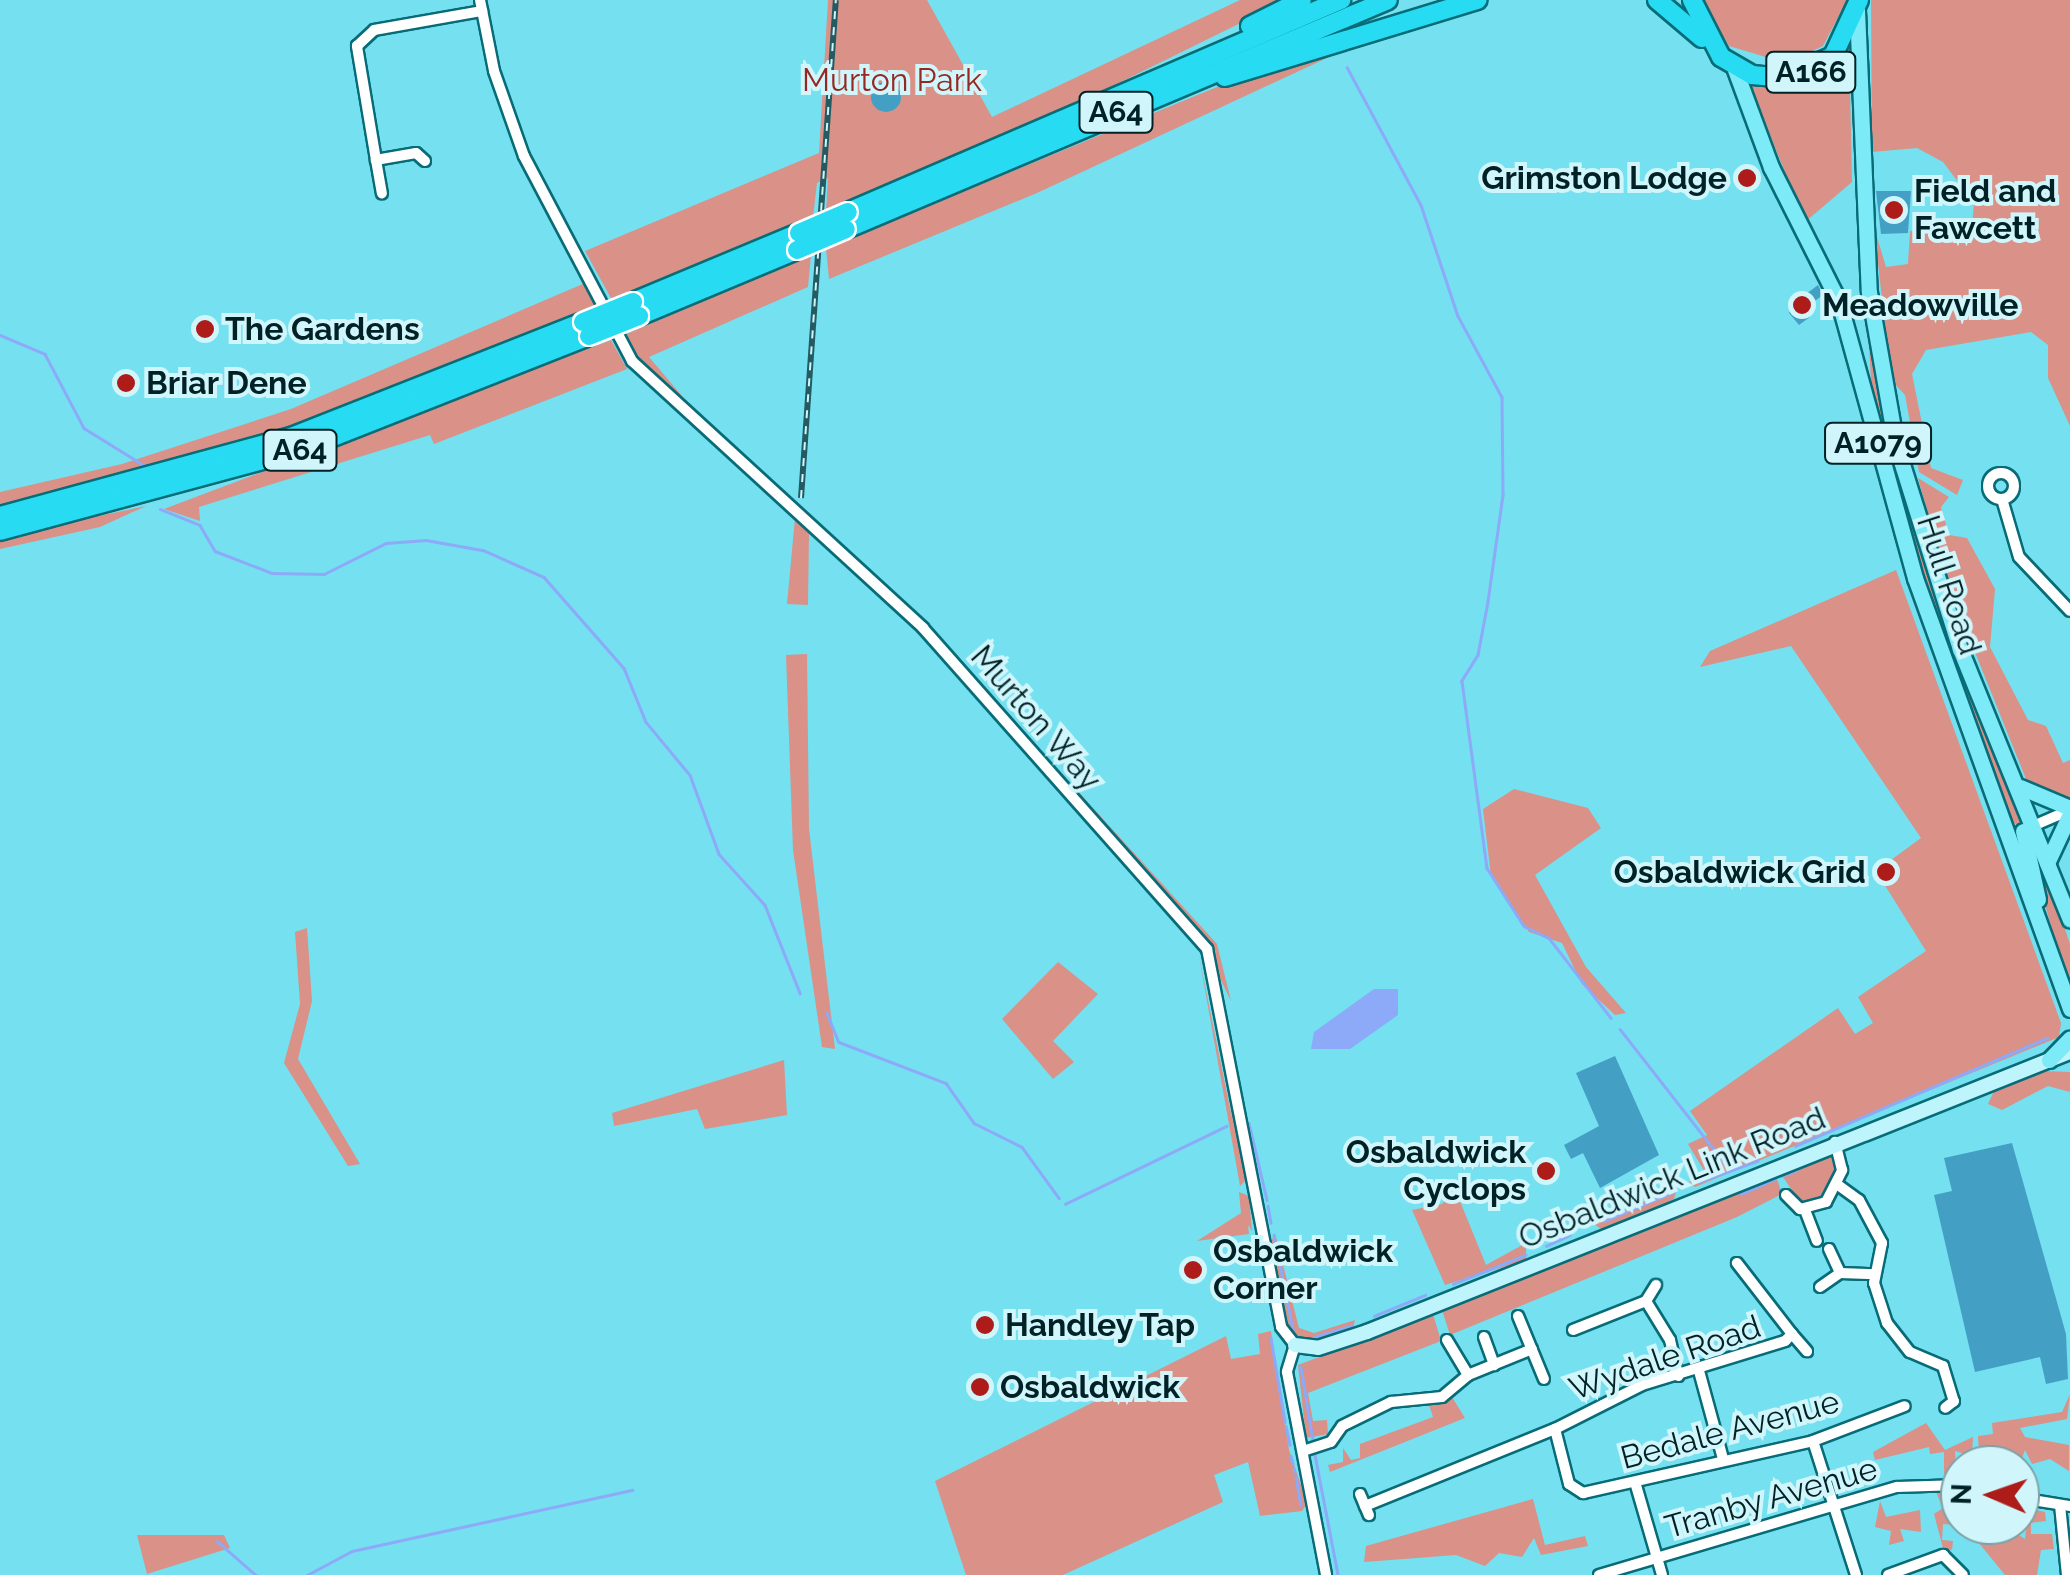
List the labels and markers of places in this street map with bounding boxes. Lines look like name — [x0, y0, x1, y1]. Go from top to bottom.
place label: Grimston Lodge — [1481, 159, 1727, 197]
marker: Grimston Lodge — [1736, 167, 1758, 189]
place label: Field and Fawcett — [1914, 173, 2056, 248]
marker: Field and Fawcett — [1883, 199, 1905, 221]
place label: Meadowville — [1822, 286, 2018, 324]
marker: Meadowville — [1791, 294, 1813, 316]
place label: The Gardens — [225, 310, 420, 348]
marker: The Gardens — [194, 318, 216, 340]
place label: Briar Dene — [146, 364, 307, 402]
marker: Briar Dene — [115, 372, 137, 394]
place label: Osbaldwick Grid — [1614, 853, 1866, 891]
marker: Osbaldwick Grid — [1875, 861, 1897, 883]
place label: Osbaldwick Cyclops — [1346, 1134, 1526, 1209]
marker: Osbaldwick Cyclops — [1535, 1160, 1557, 1182]
place label: Osbaldwick Corner — [1213, 1233, 1393, 1308]
marker: Osbaldwick Corner — [1182, 1259, 1204, 1281]
place label: Handley Tap — [1005, 1306, 1197, 1344]
marker: Handley Tap — [974, 1314, 996, 1336]
place label: Osbaldwick — [1000, 1368, 1180, 1406]
marker: Osbaldwick — [969, 1376, 991, 1398]

